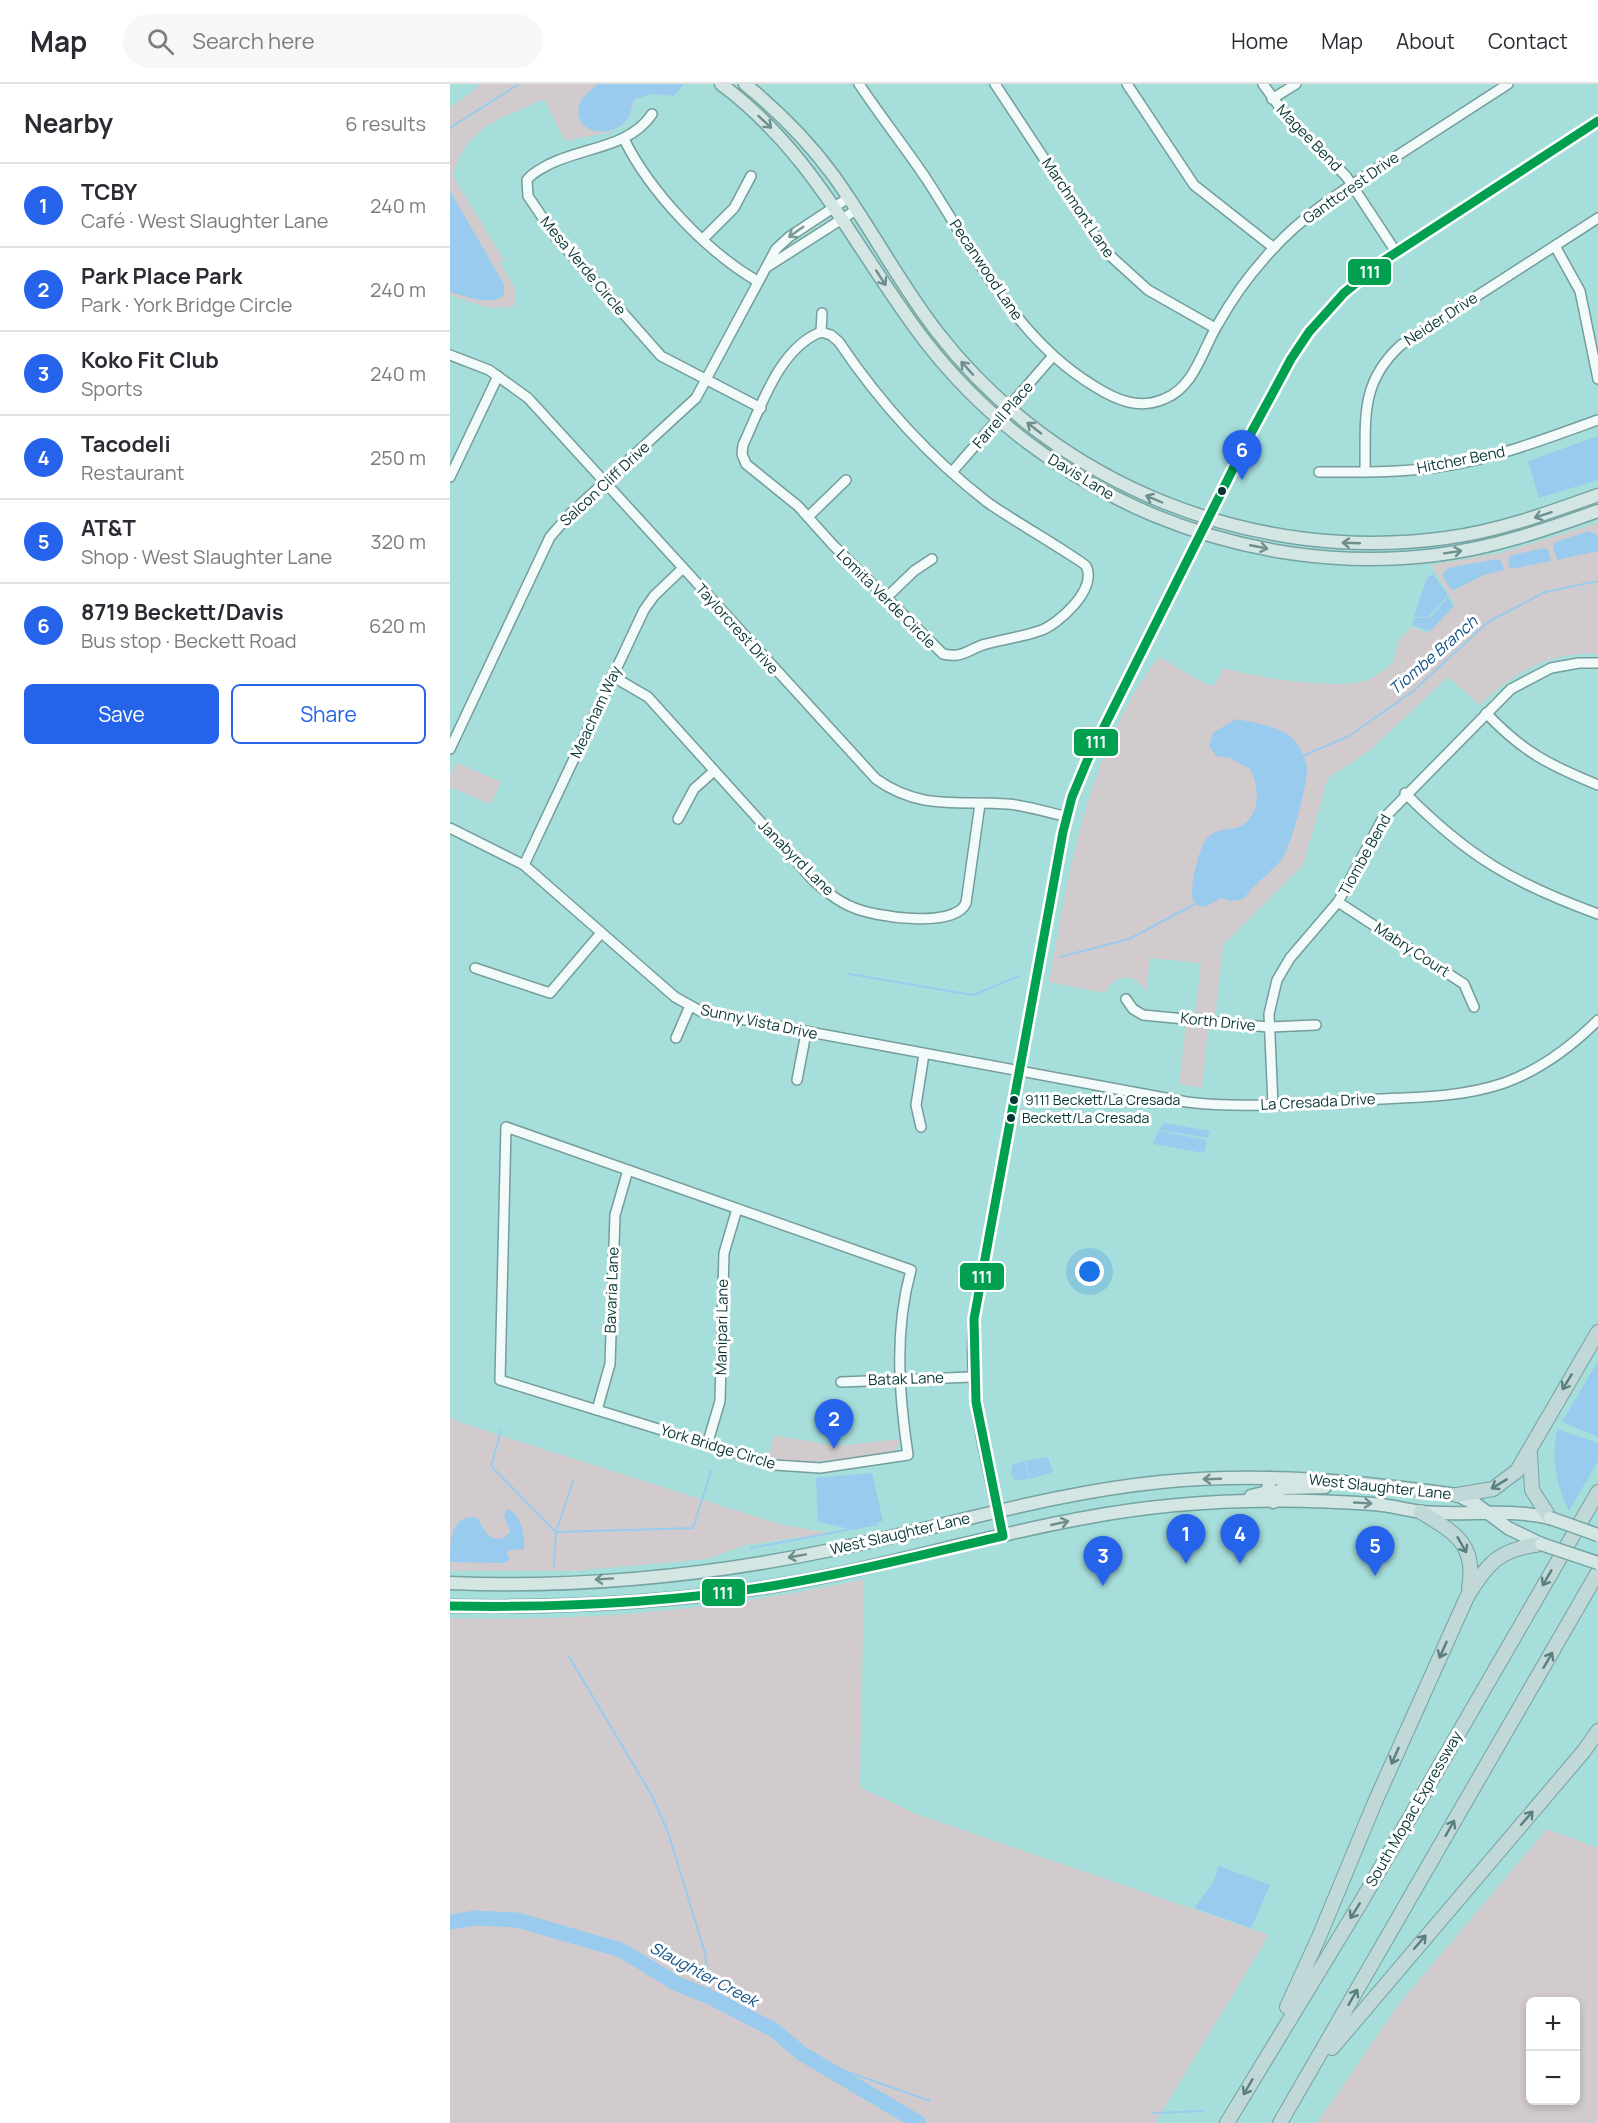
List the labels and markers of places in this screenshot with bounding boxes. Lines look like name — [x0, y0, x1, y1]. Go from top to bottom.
pin: 6 — [1222, 430, 1262, 480]
unlabelled marker — [1216, 485, 1228, 497]
place label: 9111 Beckett/La Cresada — [1025, 1090, 1180, 1109]
marker: 9111 Beckett/La Cresada — [1008, 1094, 1020, 1106]
place label: Beckett/La Cresada — [1022, 1108, 1149, 1127]
marker: Beckett/La Cresada — [1005, 1112, 1017, 1124]
pin: 2 — [814, 1400, 854, 1449]
pin: 1 — [1166, 1514, 1206, 1564]
pin: 4 — [1220, 1514, 1260, 1564]
pin: 5 — [1356, 1526, 1394, 1576]
pin: 3 — [1084, 1536, 1122, 1586]

